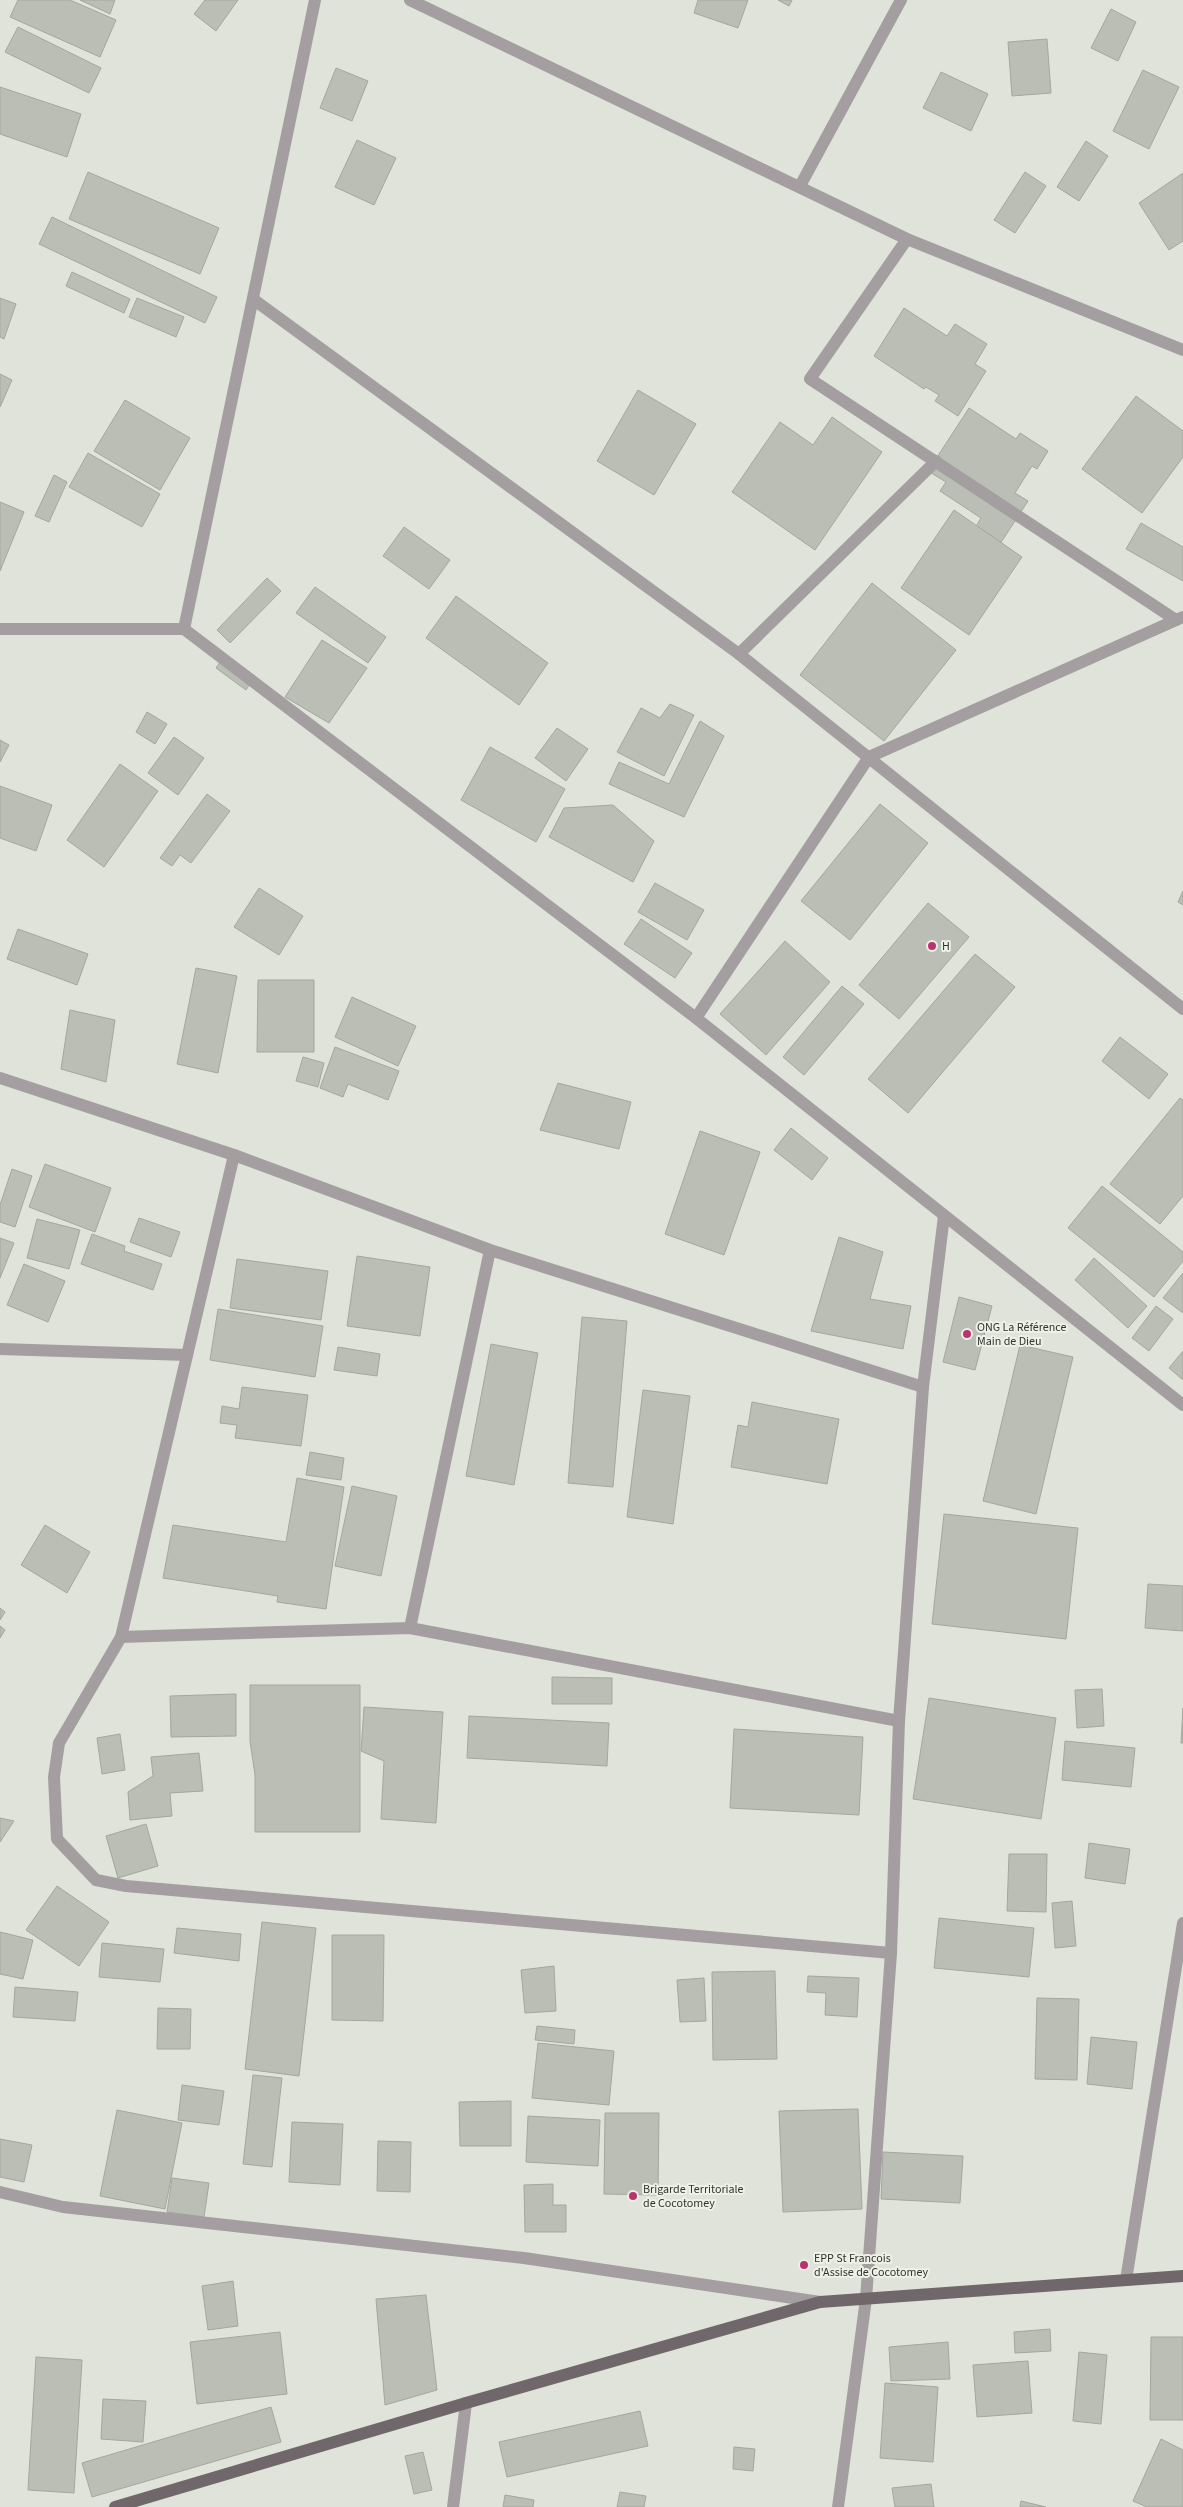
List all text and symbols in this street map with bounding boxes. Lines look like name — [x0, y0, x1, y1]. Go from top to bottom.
place label: H — [942, 938, 950, 955]
marker: H — [926, 940, 938, 952]
place label: ONG La Référence Main de Dieu — [977, 1319, 1067, 1350]
marker: ONG La Référence Main de Dieu — [961, 1328, 973, 1340]
place label: Brigarde Territoriale de Cocotomey — [643, 2181, 744, 2212]
marker: Brigarde Territoriale de Cocotomey — [627, 2190, 639, 2202]
place label: EPP St Francois d'Assise de Cocotomey — [814, 2250, 928, 2281]
marker: EPP St Francois d'Assise de Cocotomey — [798, 2259, 810, 2271]

